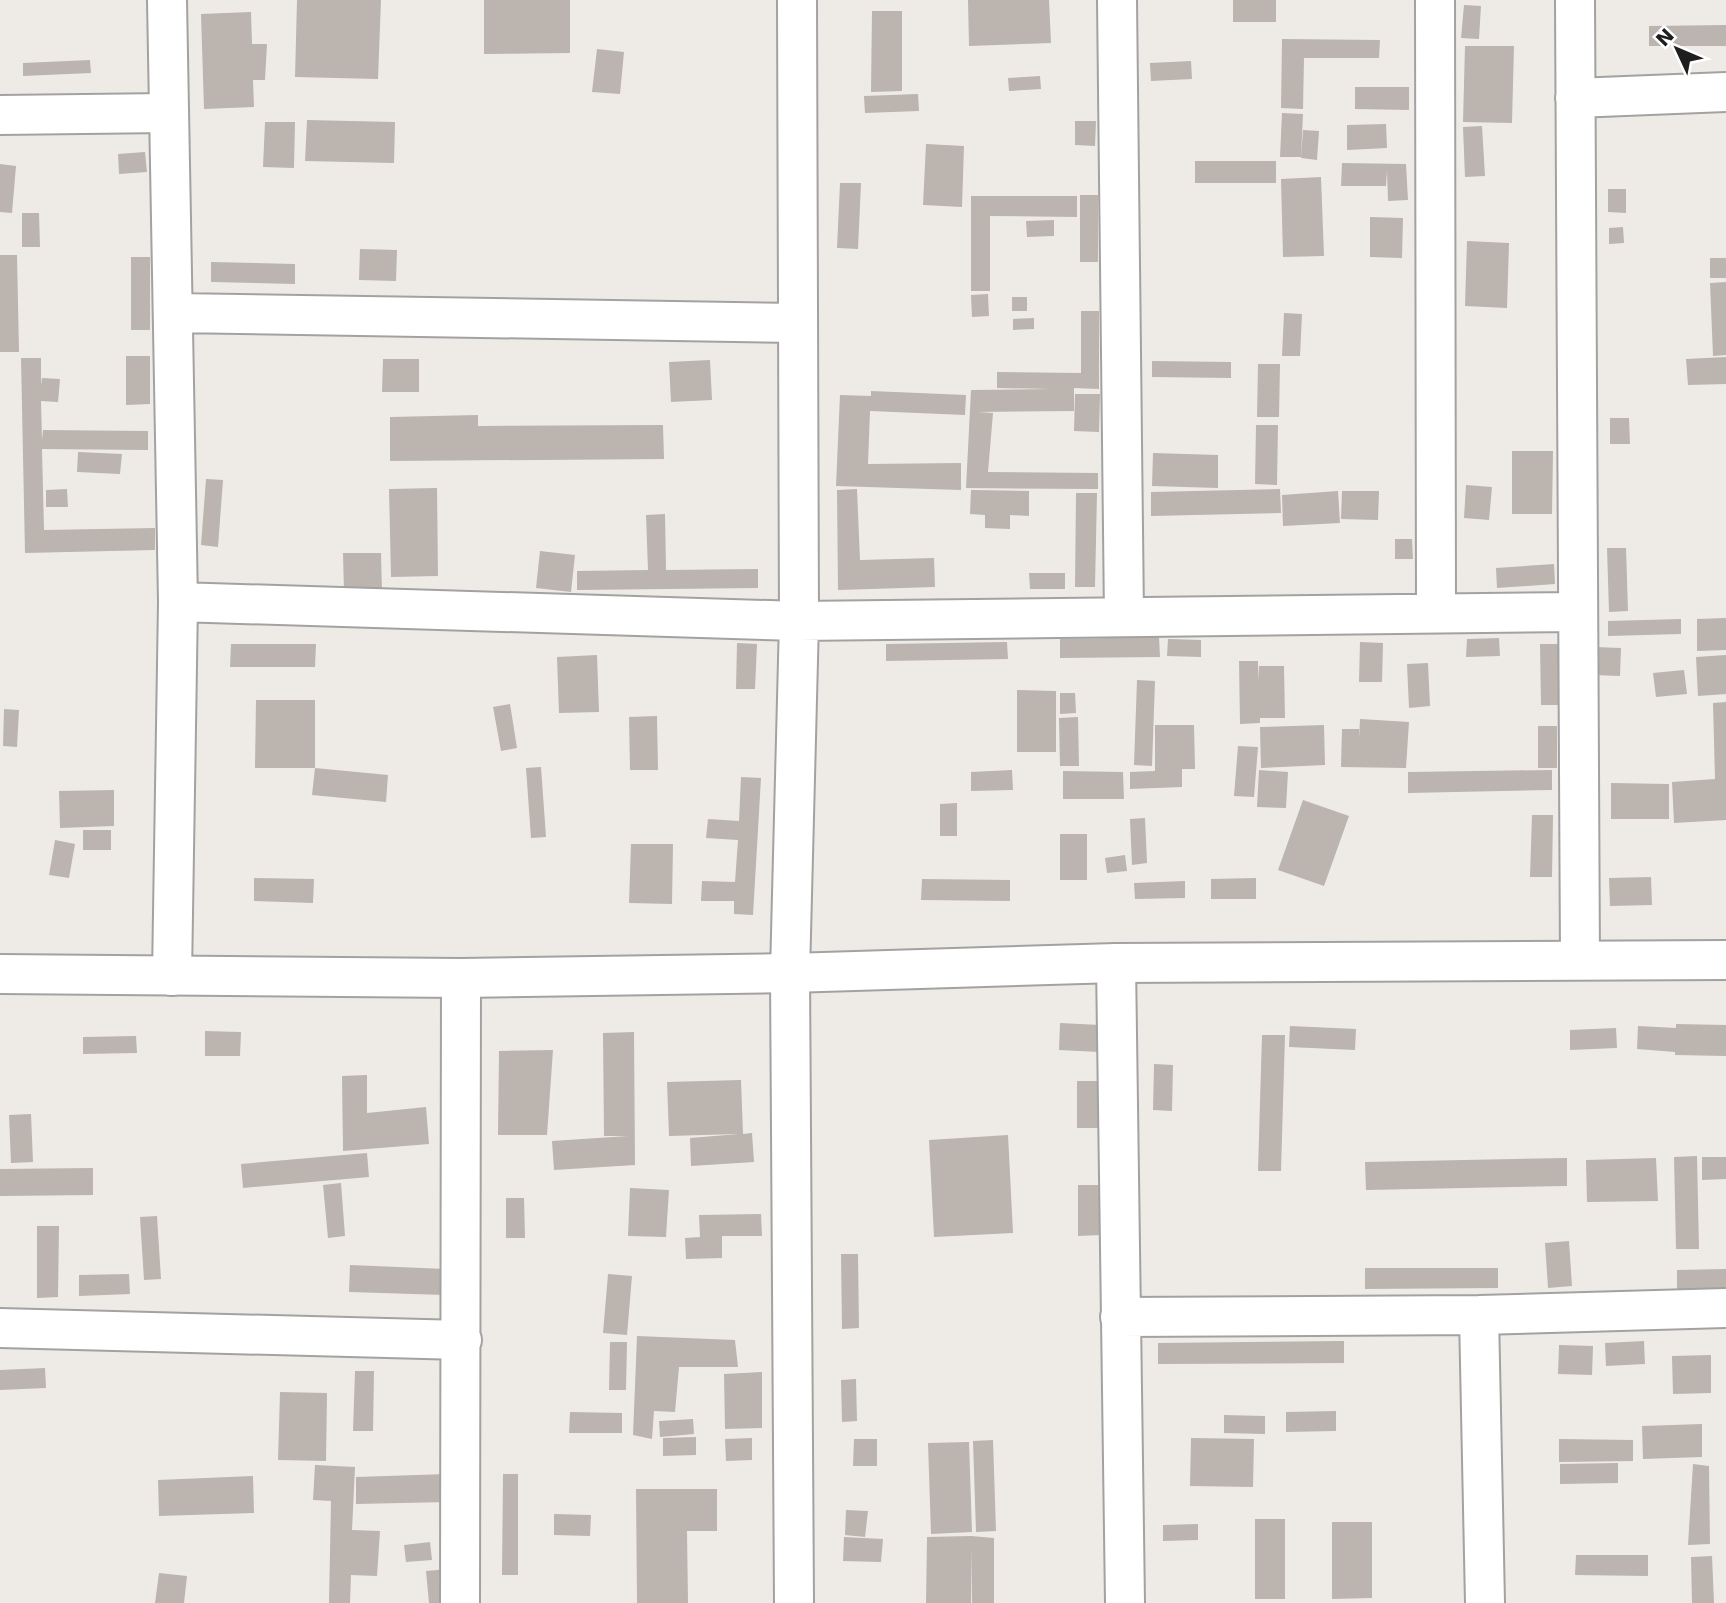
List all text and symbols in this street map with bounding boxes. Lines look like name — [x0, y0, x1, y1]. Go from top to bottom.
north arrow — [1642, 14, 1712, 84]
text: N — [1651, 24, 1678, 51]

